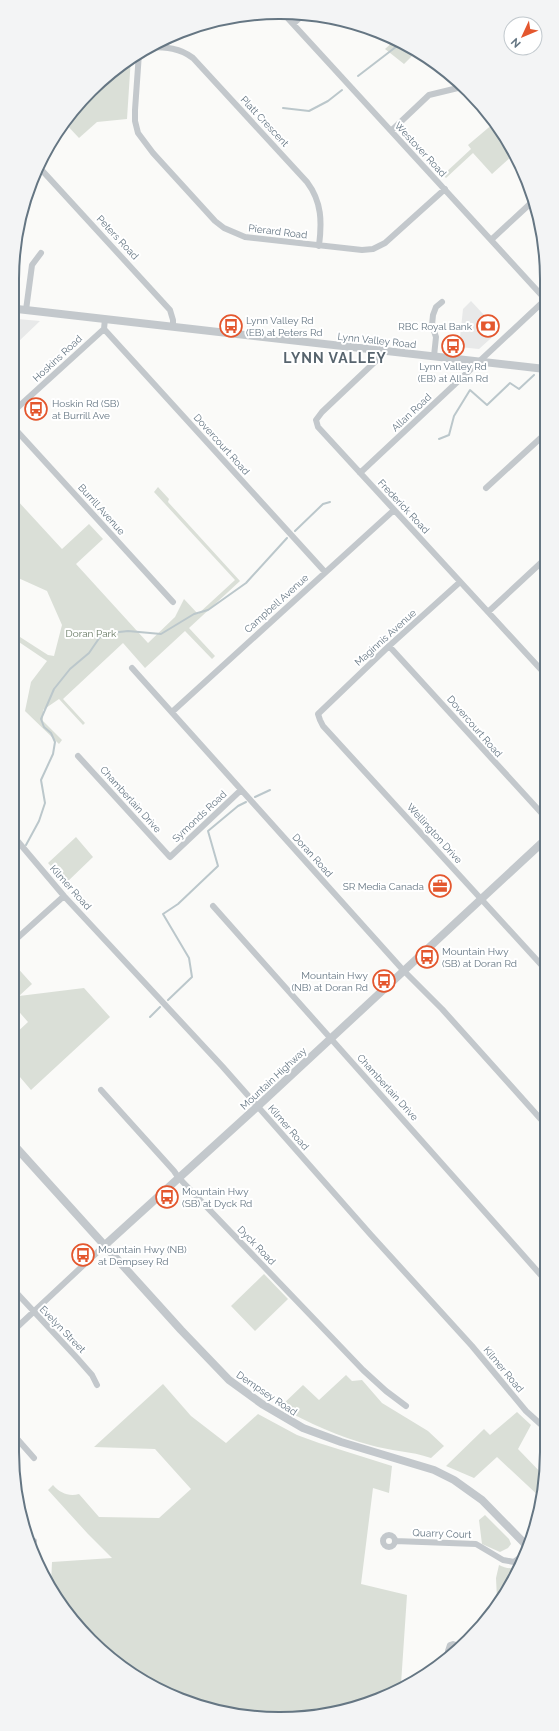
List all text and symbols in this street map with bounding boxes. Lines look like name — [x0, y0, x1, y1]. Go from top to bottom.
north arrow — [503, 16, 543, 56]
text: N — [509, 35, 524, 50]
street label: Platt Crescent — [238, 94, 291, 149]
street label: Westover Road — [393, 120, 449, 179]
street label: Peters Road — [95, 213, 141, 262]
street label: Pierard Road — [248, 222, 308, 241]
bus stop icon: Lynn Valley Rd (EB) at Peters Rd — [218, 313, 244, 339]
bank icon: RBC Royal Bank — [475, 313, 501, 339]
place label: Lynn Valley Rd (EB) at Peters Rd — [246, 315, 323, 338]
place label: RBC Royal Bank — [398, 321, 473, 332]
street label: Lynn Valley Road — [337, 331, 417, 350]
street label: Hoskins Road — [31, 333, 84, 384]
bus stop icon: Lynn Valley Rd (EB) at Allan Rd — [440, 333, 466, 359]
district label: LYNN VALLEY — [283, 350, 387, 366]
place label: Lynn Valley Rd (EB) at Allan Rd — [418, 361, 488, 384]
street label: Allan Road — [389, 391, 433, 433]
bus stop icon: Hoskin Rd (SB) at Burrill Ave — [23, 396, 49, 422]
place label: Hoskin Rd (SB) at Burrill Ave — [52, 398, 119, 421]
street label: Dovercourt Road — [191, 412, 252, 477]
street label: Frederick Road — [376, 477, 431, 536]
street label: Burrill Avenue — [76, 482, 127, 537]
street label: Campbell Avenue — [242, 572, 311, 635]
street label: Maginnis Avenue — [352, 607, 418, 668]
park label: Doran Park — [66, 628, 117, 639]
street label: Dovercourt Road — [445, 693, 504, 759]
street label: Chamberlain Drive — [98, 764, 163, 835]
street label: Symonds Road — [170, 789, 229, 844]
street label: Wellington Drive — [405, 801, 464, 866]
street label: Doran Road — [290, 831, 335, 879]
street label: Kilmer Road — [48, 863, 94, 912]
office icon: SR Media Canada — [427, 873, 453, 899]
place label: SR Media Canada — [343, 881, 424, 892]
bus stop icon: Mountain Hwy (SB) at Doran Rd — [414, 944, 440, 970]
place label: Mountain Hwy (SB) at Doran Rd — [442, 946, 517, 969]
bus stop icon: Mountain Hwy (NB) at Doran Rd — [371, 968, 397, 994]
place label: Mountain Hwy (NB) at Doran Rd — [291, 970, 369, 993]
street label: Mountain Highway — [238, 1045, 309, 1112]
street label: Chamberlain Drive — [355, 1052, 420, 1123]
street label: Kilmer Road — [266, 1103, 311, 1152]
bus stop icon: Mountain Hwy (SB) at Dyck Rd — [154, 1184, 180, 1210]
place label: Mountain Hwy (SB) at Dyck Rd — [182, 1186, 252, 1209]
street label: Dyck Road — [235, 1224, 278, 1267]
bus stop icon: Mountain Hwy (NB) at Dempsey Rd — [70, 1242, 96, 1268]
place label: Mountain Hwy (NB) at Dempsey Rd — [98, 1244, 187, 1267]
street label: Evelyn Street — [37, 1304, 88, 1356]
street label: Kilmer Road — [481, 1344, 526, 1394]
street label: Dempsey Road — [234, 1369, 299, 1418]
street label: Quarry Court — [412, 1527, 472, 1540]

